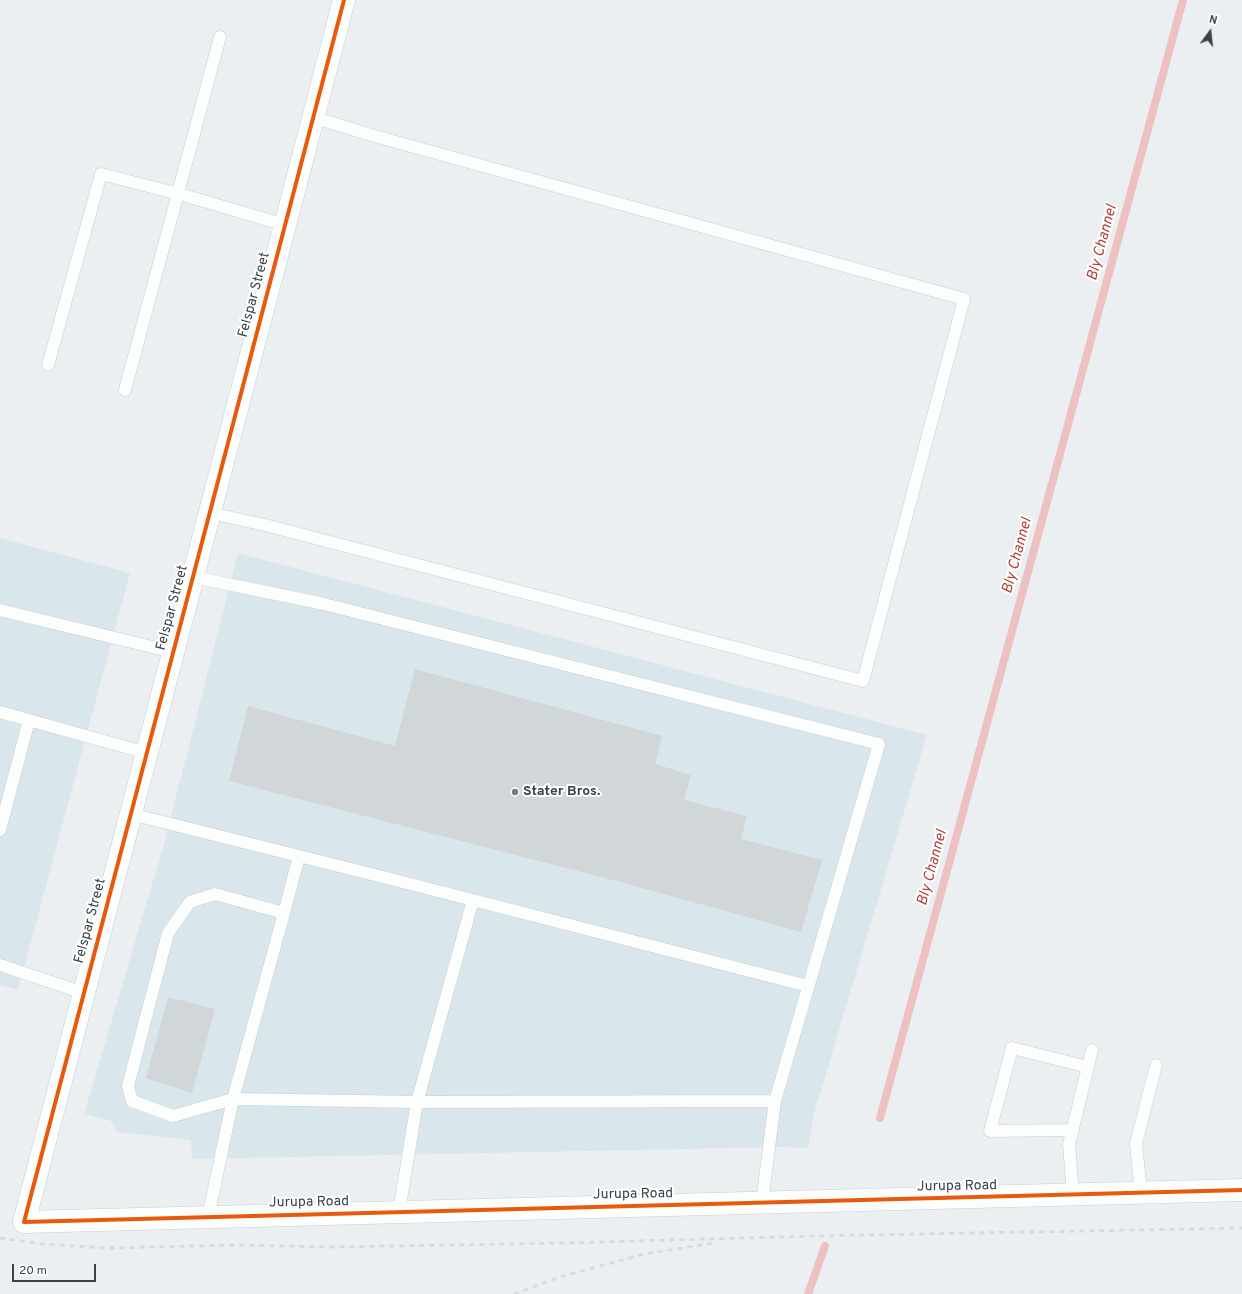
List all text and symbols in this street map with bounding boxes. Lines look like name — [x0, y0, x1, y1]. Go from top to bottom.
north arrow — [1190, 12, 1230, 52]
text: N — [1207, 13, 1219, 28]
water label: Bly Channel — [1084, 203, 1122, 283]
street label: Felspar Street — [236, 251, 274, 339]
water label: Bly Channel — [999, 516, 1037, 596]
street label: Felspar Street — [154, 564, 192, 652]
place label: Stater Bros. — [523, 784, 600, 800]
marker: Stater Bros. — [510, 787, 520, 797]
water label: Bly Channel — [914, 828, 952, 908]
street label: Felspar Street — [72, 877, 110, 965]
street label: Jurupa Road — [917, 1178, 997, 1196]
street label: Jurupa Road — [593, 1186, 673, 1204]
street label: Jurupa Road — [269, 1194, 349, 1212]
scale bar — [14, 1256, 98, 1282]
text: 20 m — [19, 1263, 47, 1279]

